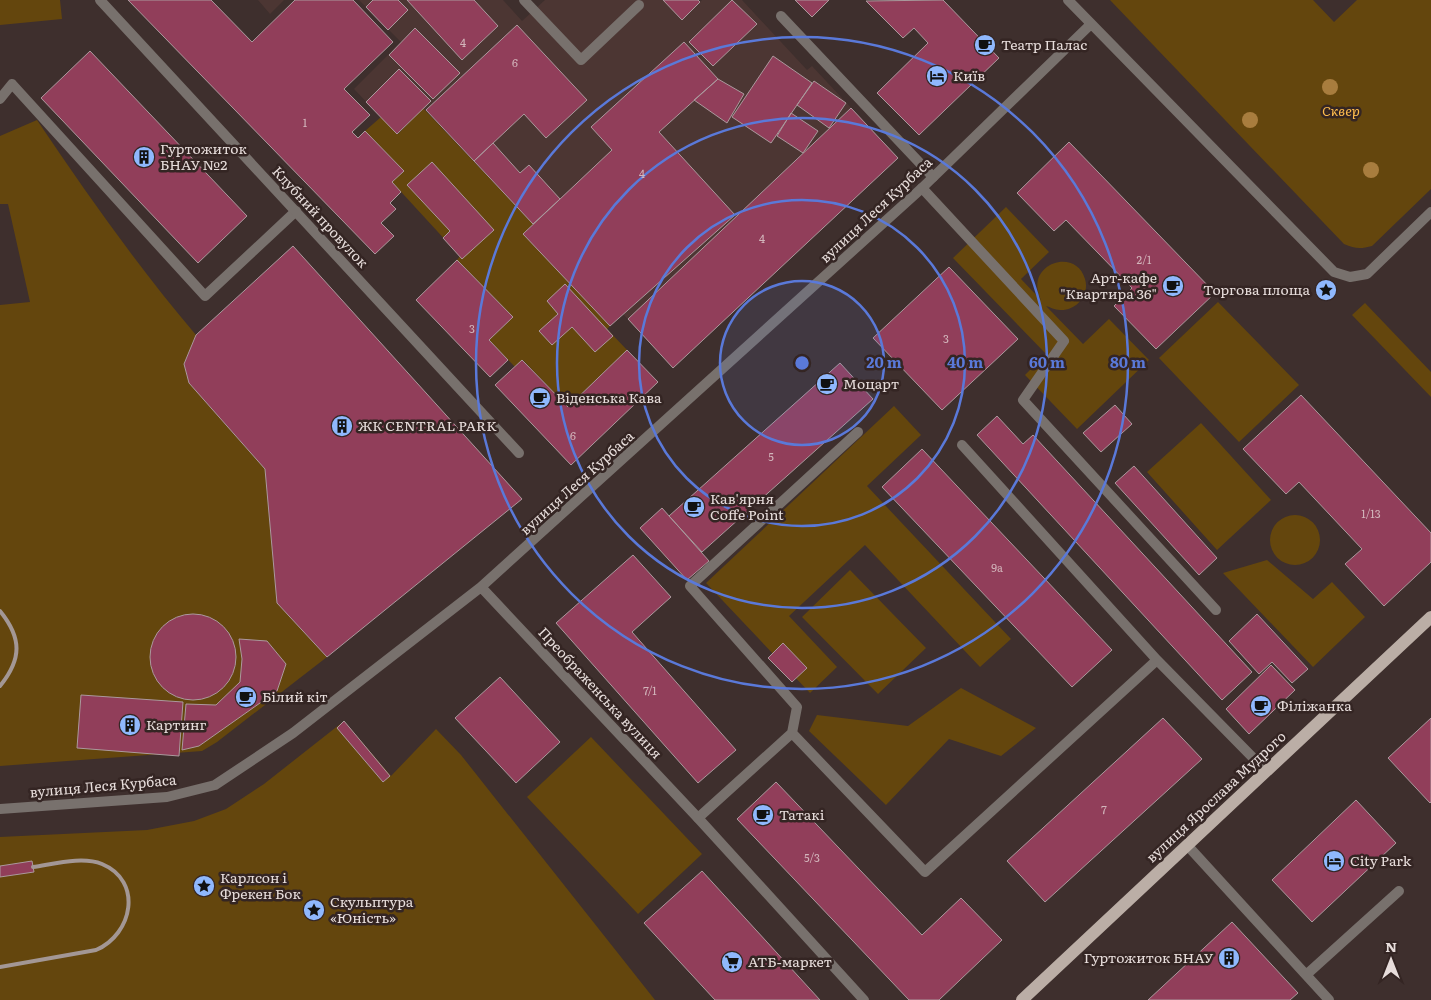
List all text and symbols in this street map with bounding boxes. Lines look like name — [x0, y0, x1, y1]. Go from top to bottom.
cafe icon: Театр Палас — [973, 33, 997, 57]
house number: 4 — [460, 34, 466, 50]
place label: Театр Палас — [1001, 34, 1087, 54]
house number: 6 — [512, 54, 518, 70]
hotel icon: Київ — [925, 64, 949, 88]
place label: Київ — [953, 65, 985, 85]
park label: Сквер — [1322, 100, 1360, 120]
house number: 1 — [303, 114, 308, 130]
place label: Гуртожиток БНАУ №2 — [160, 138, 247, 174]
building icon: Гуртожиток БНАУ №2 — [132, 145, 156, 169]
street label: вулиця Леся Курбаса — [815, 152, 936, 267]
street label: Клубний провулок — [268, 161, 374, 272]
house number: 4 — [639, 165, 645, 181]
house number: 4 — [759, 230, 765, 246]
house number: 2/1 — [1137, 251, 1152, 267]
place label: Арт-кафе "Квартира 36" — [1060, 267, 1157, 303]
cafe icon: Арт-кафе "Квартира 36" — [1161, 274, 1185, 298]
place icon: Торгова площа — [1314, 278, 1338, 302]
place label: Торгова площа — [1203, 279, 1310, 299]
house number: 3 — [469, 320, 475, 336]
house number: 3 — [943, 330, 949, 346]
text: 20 m — [866, 350, 902, 373]
text: 40 m — [947, 350, 983, 373]
text: 60 m — [1029, 350, 1065, 373]
text: 80 m — [1110, 350, 1146, 373]
centre of rings — [793, 354, 811, 372]
cafe icon: Моцарт — [815, 372, 839, 396]
place label: Моцарт — [843, 373, 899, 393]
cafe icon: Віденська Кава — [528, 386, 552, 410]
place label: Віденська Кава — [556, 387, 662, 407]
building icon: ЖК CENTRAL PARK — [330, 414, 354, 438]
place label: ЖК CENTRAL PARK — [358, 415, 497, 435]
street label: вулиця Леся Курбаса — [515, 425, 638, 539]
house number: 6 — [570, 427, 576, 443]
house number: 5 — [768, 448, 774, 464]
place label: Кав'ярня Coffe Point — [710, 488, 784, 524]
cafe icon: Кав'ярня Coffe Point — [682, 495, 706, 519]
house number: 1/13 — [1361, 505, 1381, 521]
house number: 9а — [991, 559, 1003, 575]
street label: Преображенська вулиця — [534, 622, 667, 763]
house number: 7/1 — [643, 682, 657, 698]
cafe icon: Білий кіт — [234, 685, 258, 709]
place label: Білий кіт — [262, 686, 328, 706]
cafe icon: Філіжанка — [1249, 694, 1273, 718]
place label: Філіжанка — [1277, 695, 1352, 715]
building icon: Картинг — [118, 713, 142, 737]
place label: Картинг — [146, 714, 207, 734]
street label: вулиця Ярослава Мудрого — [1141, 726, 1290, 867]
street label: вулиця Леся Курбаса — [29, 769, 177, 801]
house number: 7 — [1101, 801, 1107, 817]
cafe icon: Татакі — [751, 803, 775, 827]
place label: Татакі — [779, 804, 825, 824]
house number: 5/3 — [804, 849, 820, 865]
hotel icon: City Park — [1322, 849, 1346, 873]
place label: City Park — [1350, 850, 1412, 870]
place label: Карлсон і Фрекен Бок — [220, 867, 302, 903]
place icon: Карлсон і Фрекен Бок — [192, 874, 216, 898]
place label: Скульптура «Юність» — [330, 891, 414, 927]
place icon: Скульптура «Юність» — [302, 898, 326, 922]
north arrow — [1366, 935, 1416, 985]
text: N — [1385, 936, 1397, 956]
building icon: Гуртожиток БНАУ — [1217, 946, 1241, 970]
place label: Гуртожиток БНАУ — [1084, 947, 1214, 967]
supermarket icon: АТБ-маркет — [720, 950, 744, 974]
place label: АТБ-маркет — [748, 951, 832, 971]

